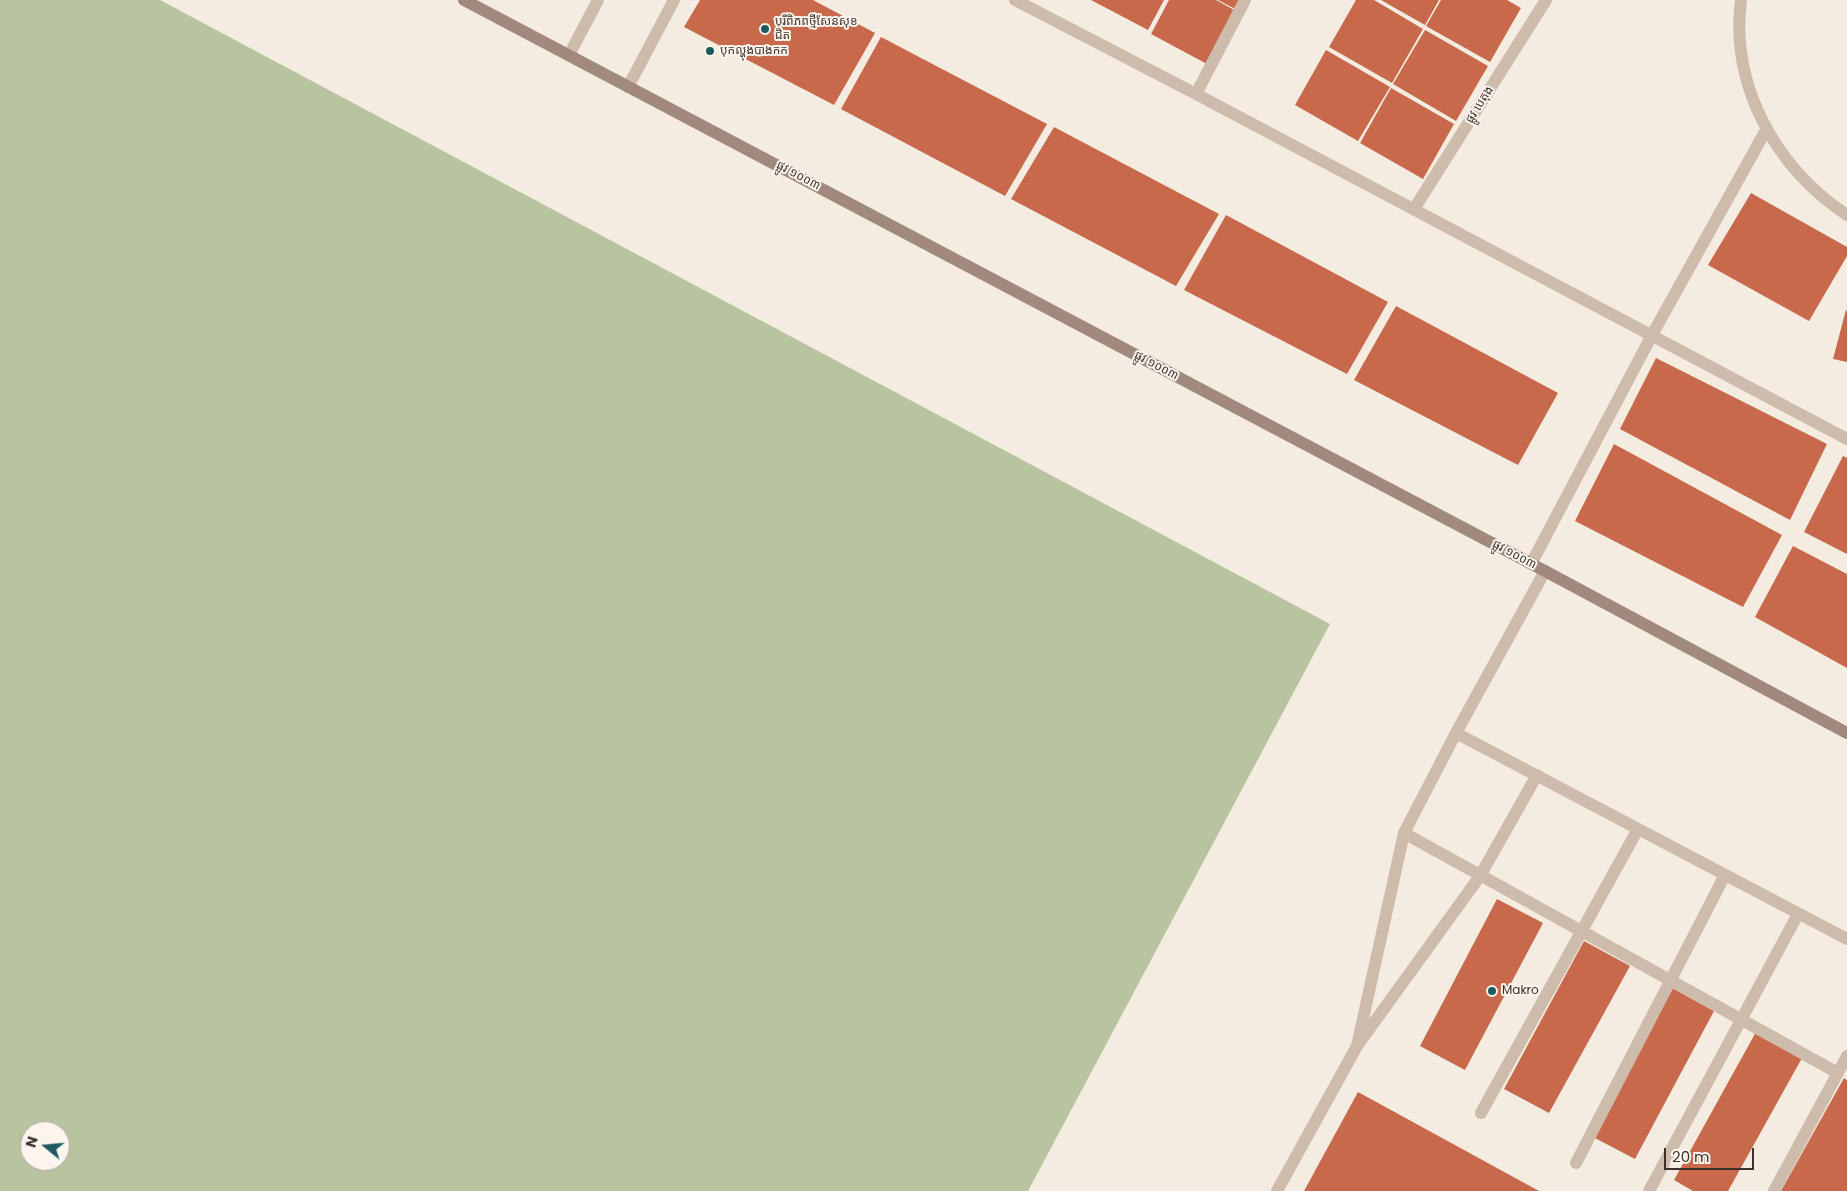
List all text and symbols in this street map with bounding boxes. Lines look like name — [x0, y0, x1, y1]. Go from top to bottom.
place label: បុរីពិភពថ្មីសែនសុខ ជិត — [775, 15, 858, 43]
marker: បុរីពិភពថ្មីសែនសុខ ជិត — [759, 23, 771, 35]
place label: បុកល្ហុងបាងកក — [720, 44, 788, 58]
marker: បុកល្ហុងបាងកក — [704, 45, 716, 57]
street label: ផ្លូវ បេតុង — [1463, 84, 1497, 126]
street label: ផ្លូវ ១០០៣ — [773, 158, 823, 194]
street label: ផ្លូវ ១០០៣ — [1131, 348, 1181, 384]
street label: ផ្លូវ ១០០៣ — [1489, 537, 1539, 573]
place label: Makro — [1502, 984, 1539, 998]
marker: Makro — [1486, 985, 1498, 997]
north arrow — [20, 1121, 70, 1171]
text: N — [21, 1134, 43, 1150]
scale bar — [1667, 1138, 1757, 1170]
text: 20 m — [1672, 1146, 1710, 1167]

